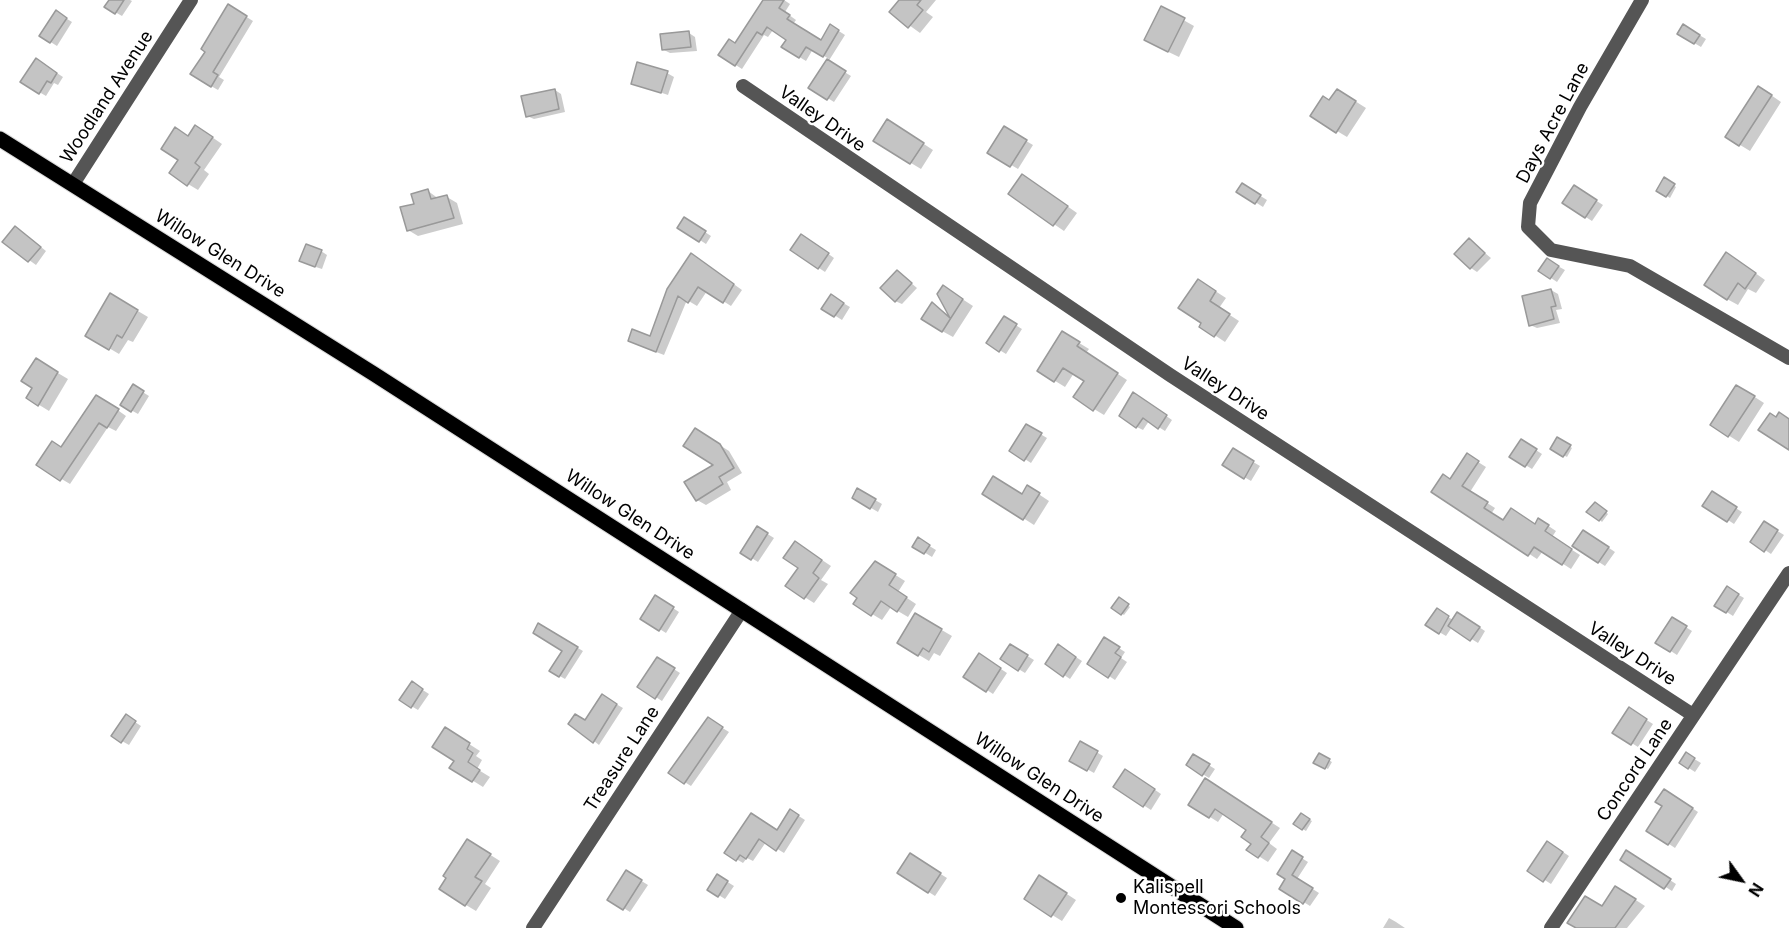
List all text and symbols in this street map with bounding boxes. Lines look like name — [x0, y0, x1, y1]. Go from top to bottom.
street label: Woodland Avenue — [56, 27, 158, 167]
street label: Days Acre Lane — [1512, 59, 1594, 187]
street label: Valley Drive — [775, 81, 869, 157]
street label: Willow Glen Drive — [151, 205, 289, 303]
street label: Valley Drive — [1177, 353, 1273, 425]
street label: Willow Glen Drive — [561, 465, 699, 565]
street label: Valley Drive — [1584, 618, 1680, 690]
street label: Treasure Lane — [580, 702, 664, 816]
street label: Concord Lane — [1593, 714, 1677, 826]
street label: Willow Glen Drive — [970, 728, 1108, 828]
north arrow — [1711, 850, 1771, 910]
place label: Kalispell Montessori Schools — [1133, 877, 1301, 920]
text: N — [1744, 879, 1768, 900]
marker: Kalispell Montessori Schools — [1114, 891, 1128, 905]

